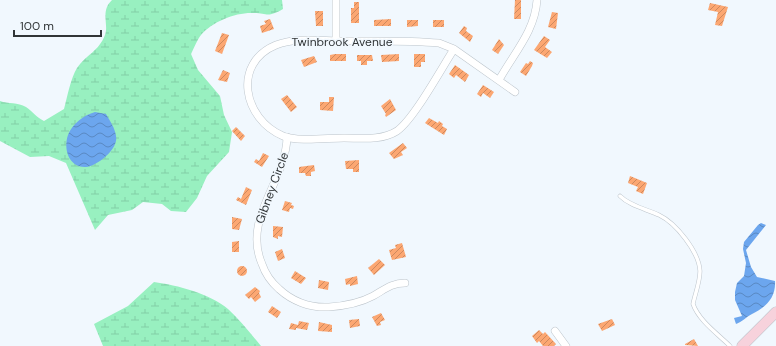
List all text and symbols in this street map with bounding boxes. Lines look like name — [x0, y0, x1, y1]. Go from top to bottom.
scale bar — [14, 12, 101, 38]
text: 100 m — [20, 18, 54, 34]
street label: Twinbrook Avenue — [292, 34, 393, 50]
street label: Gibney Circle — [252, 150, 292, 226]

